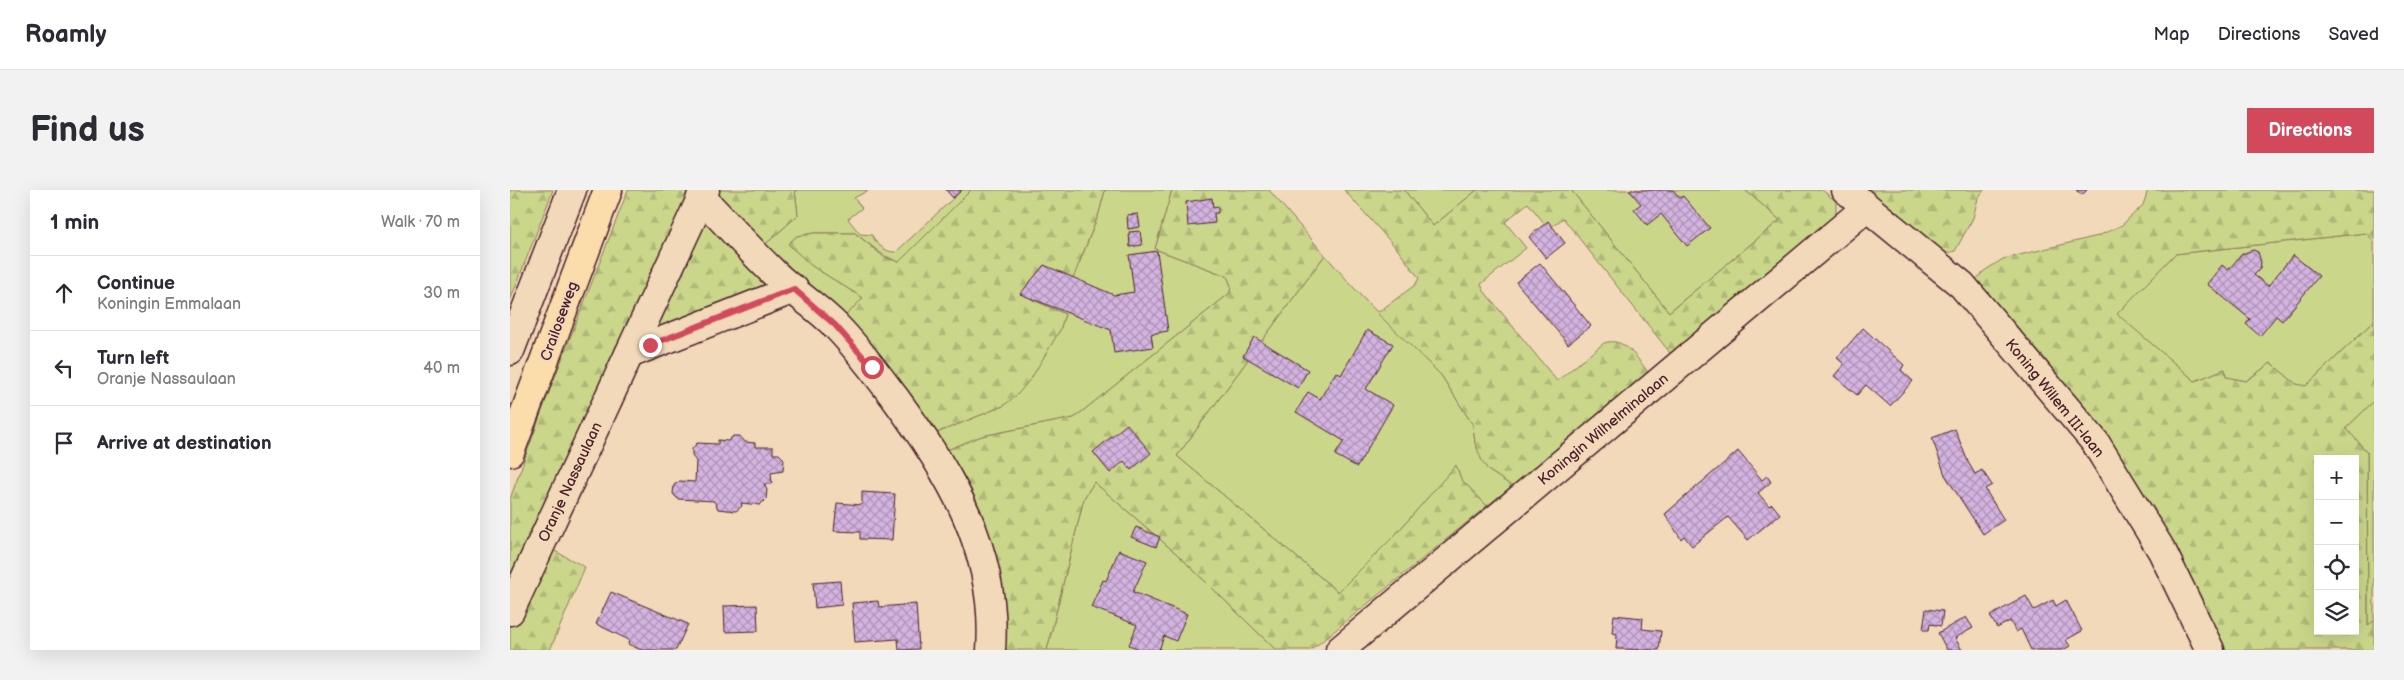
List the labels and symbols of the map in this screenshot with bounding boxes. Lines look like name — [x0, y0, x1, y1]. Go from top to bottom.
street label: Crailoseweg — [536, 279, 583, 364]
route end — [639, 334, 662, 357]
street label: Koning Willem III-laan — [2001, 335, 2108, 461]
route start — [861, 356, 884, 379]
street label: Koningin Wilhelminalaan — [1534, 369, 1672, 490]
street label: Oranje Nassaulaan — [534, 419, 607, 545]

